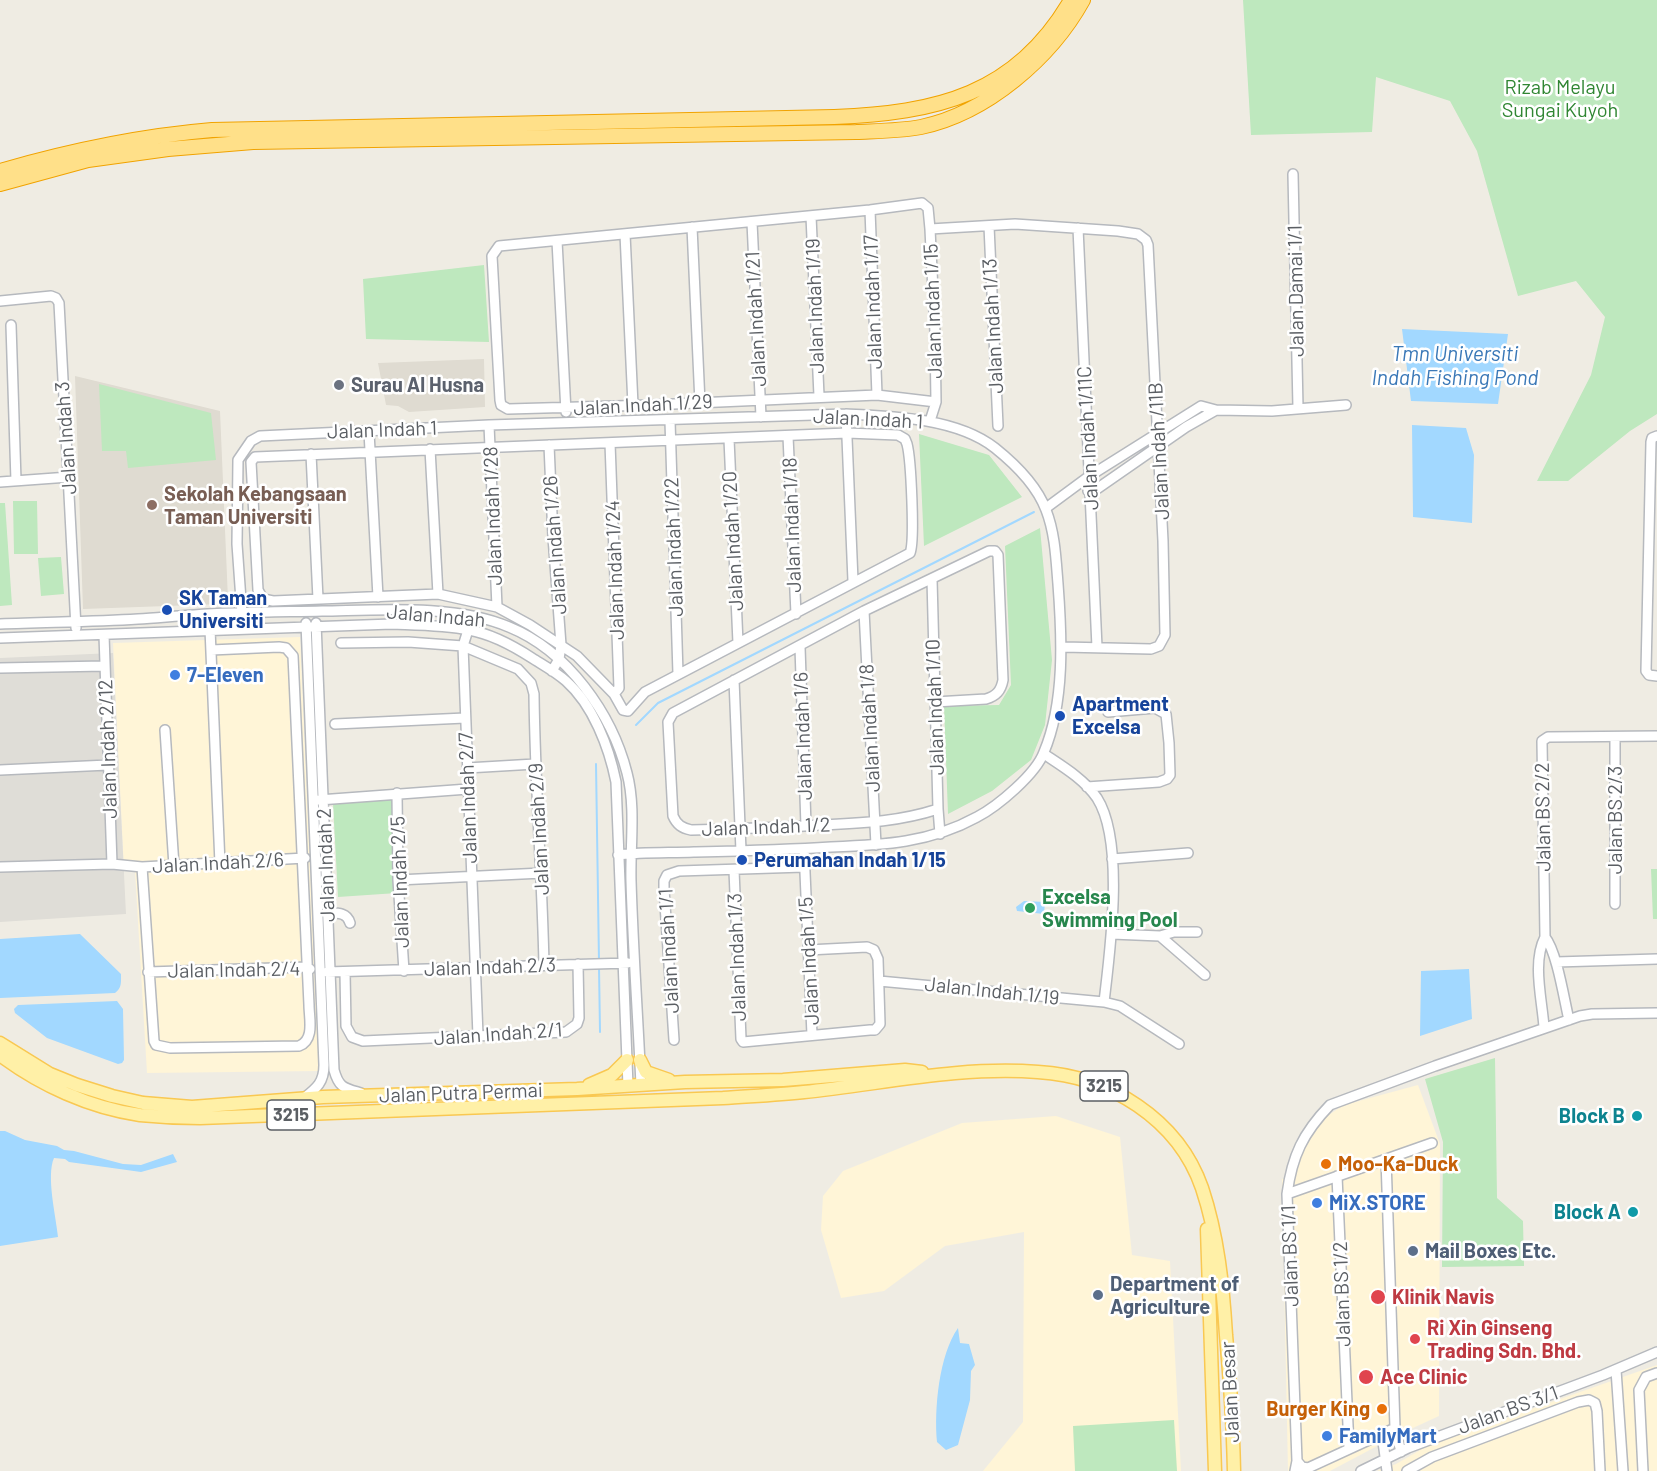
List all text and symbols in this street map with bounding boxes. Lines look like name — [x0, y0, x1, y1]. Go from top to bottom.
park label: Rizab Melayu Sungai Kuyoh — [1502, 75, 1618, 122]
street label: Jalan Damai 1/1 — [1283, 225, 1309, 357]
street label: Jalan Indah 1/17 — [859, 234, 887, 370]
street label: Jalan Indah 1/19 — [801, 238, 829, 374]
street label: Jalan Indah 1/15 — [919, 243, 947, 379]
street label: Jalan Indah 1/21 — [740, 251, 772, 387]
street label: Jalan Indah 1/13 — [977, 258, 1009, 394]
water label: Tmn Universiti Indah Fishing Pond — [1372, 341, 1538, 391]
street label: Jalan Indah 1/11C — [1072, 365, 1104, 511]
place label: Surau Al Husna — [351, 373, 484, 397]
marker: Surau Al Husna — [332, 378, 346, 392]
street label: Jalan Indah 3 — [50, 381, 82, 495]
street label: Jalan Indah /11B — [1143, 382, 1175, 520]
street label: Jalan Indah 1/29 — [573, 389, 713, 421]
street label: Jalan Indah 1 — [812, 404, 924, 434]
street label: Jalan Indah 1 — [327, 416, 437, 444]
street label: Jalan Indah 1/28 — [479, 446, 507, 586]
street label: Jalan Indah 1/18 — [778, 457, 806, 593]
street label: Jalan Indah 1/20 — [717, 470, 749, 612]
street label: Jalan Indah 1/26 — [538, 475, 572, 615]
street label: Jalan Indah 1/22 — [660, 477, 688, 617]
place label: Sekolah Kebangsaan Taman Universiti — [164, 482, 347, 529]
marker: Sekolah Kebangsaan Taman Universiti — [145, 498, 159, 512]
street label: Jalan Indah 1/24 — [601, 500, 629, 640]
place label: SK Taman Universiti — [179, 586, 267, 633]
street label: Jalan Indah — [386, 600, 486, 632]
marker: SK Taman Universiti — [160, 603, 174, 617]
street label: Jalan Indah 1/10 — [921, 638, 949, 776]
place label: 7-Eleven — [187, 663, 264, 687]
street label: Jalan Indah 1/8 — [855, 663, 885, 793]
marker: 7-Eleven — [168, 668, 182, 682]
street label: Jalan Indah 1/6 — [789, 671, 817, 801]
street label: Jalan Indah 2/12 — [94, 679, 122, 819]
place label: Apartment Excelsa — [1072, 692, 1169, 739]
marker: Apartment Excelsa — [1053, 709, 1067, 723]
street label: Jalan Indah 2/7 — [454, 732, 482, 864]
street label: Jalan Indah 2/9 — [524, 762, 554, 896]
street label: Jalan BS 2/2 — [1530, 762, 1556, 872]
street label: Jalan BS 2/3 — [1603, 766, 1627, 874]
street label: Jalan Indah 2 — [312, 808, 340, 922]
street label: Jalan Indah 1/2 — [701, 813, 831, 841]
street label: Jalan Indah 2/5 — [386, 816, 414, 948]
street label: Jalan Indah 2/6 — [151, 848, 285, 878]
place label: Perumahan Indah 1/15 — [754, 848, 946, 872]
marker: Perumahan Indah 1/15 — [735, 853, 749, 867]
place label: Excelsa Swimming Pool — [1042, 885, 1178, 932]
street label: Jalan Indah 1/1 — [654, 888, 684, 1014]
street label: Jalan Indah 1/3 — [723, 892, 751, 1022]
street label: Jalan Indah 1/5 — [794, 896, 824, 1026]
marker: Excelsa Swimming Pool — [1023, 901, 1037, 915]
street label: Jalan Indah 2/3 — [424, 953, 556, 981]
street label: Jalan Indah 2/4 — [167, 957, 301, 983]
street label: Jalan Indah 1/19 — [923, 972, 1061, 1010]
street label: Jalan Indah 2/1 — [433, 1018, 563, 1050]
road number: 3215 — [1080, 1071, 1128, 1101]
street label: Jalan Putra Permai — [379, 1078, 543, 1108]
road number: 3215 — [267, 1100, 315, 1130]
place label: Block B — [1559, 1104, 1625, 1128]
marker: Block B — [1630, 1109, 1644, 1123]
place label: Moo-Ka-Duck — [1338, 1152, 1459, 1176]
marker: Moo-Ka-Duck — [1319, 1157, 1333, 1171]
place label: MiX.STORE — [1329, 1191, 1426, 1215]
marker: MiX.STORE — [1310, 1196, 1324, 1210]
place label: Block A — [1554, 1200, 1621, 1224]
street label: Jalan BS 1/1 — [1276, 1205, 1304, 1307]
marker: Block A — [1626, 1205, 1640, 1219]
place label: Mail Boxes Etc. — [1425, 1239, 1556, 1263]
street label: Jalan BS 1/2 — [1328, 1241, 1356, 1347]
marker: Mail Boxes Etc. — [1406, 1244, 1420, 1258]
place label: Department of Agriculture — [1110, 1272, 1239, 1319]
place label: Klinik Navis — [1392, 1285, 1494, 1309]
marker: Department of Agriculture — [1091, 1288, 1105, 1302]
marker: Klinik Navis — [1369, 1288, 1387, 1306]
place label: Ri Xin Ginseng Trading Sdn. Bhd. — [1427, 1316, 1582, 1363]
marker: Ri Xin Ginseng Trading Sdn. Bhd. — [1408, 1332, 1422, 1346]
street label: Jalan Besar — [1215, 1341, 1245, 1443]
place label: Ace Clinic — [1380, 1365, 1468, 1389]
marker: Ace Clinic — [1357, 1368, 1375, 1386]
street label: Jalan BS 3/1 — [1455, 1381, 1561, 1439]
place label: Burger King — [1266, 1397, 1370, 1421]
marker: Burger King — [1375, 1402, 1389, 1416]
place label: FamilyMart — [1339, 1424, 1437, 1448]
marker: FamilyMart — [1320, 1429, 1334, 1443]

